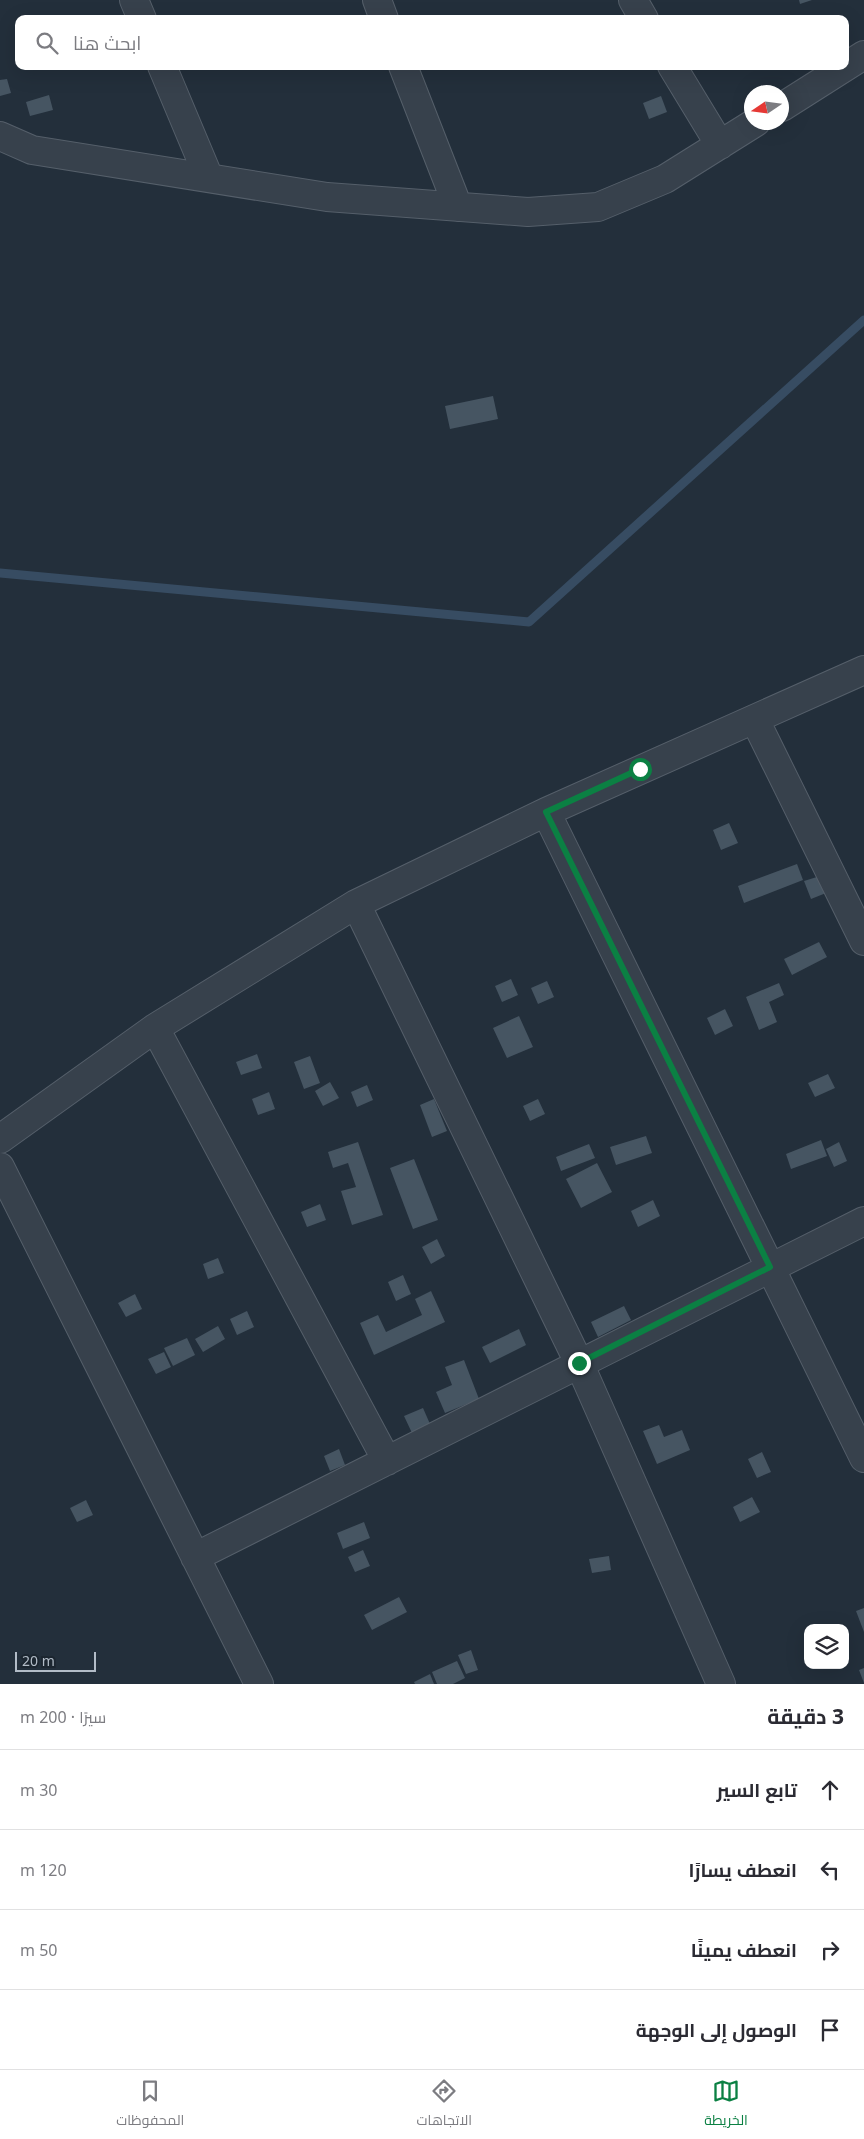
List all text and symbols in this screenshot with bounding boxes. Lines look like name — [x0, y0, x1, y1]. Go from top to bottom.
search box — [15, 15, 849, 70]
icon: search — [33, 29, 61, 57]
text: ابحث هنا — [73, 30, 141, 56]
north arrow — [744, 85, 789, 130]
route start — [629, 758, 652, 781]
route end — [568, 1352, 591, 1375]
map controls — [804, 1624, 849, 1669]
button: layers — [804, 1624, 849, 1669]
scale bar — [15, 1649, 96, 1672]
text: 20 m — [22, 1651, 55, 1670]
text: 3 دقيقة — [767, 1702, 844, 1730]
text: سيرًا · 200 m — [20, 1706, 106, 1728]
icon: ahead — [816, 1776, 844, 1804]
text: تابع السير — [717, 1777, 797, 1803]
text: 30 m — [20, 1779, 57, 1801]
icon: left — [816, 1856, 844, 1884]
text: انعطف يسارًا — [688, 1857, 797, 1883]
text: 120 m — [20, 1859, 67, 1881]
icon: right — [816, 1936, 844, 1964]
text: انعطف يمينًا — [691, 1937, 797, 1963]
text: 50 m — [20, 1939, 57, 1961]
icon: arrive — [816, 2016, 844, 2044]
text: الوصول إلى الوجهة — [636, 2017, 797, 2043]
tab: المحفوظات — [116, 2077, 184, 2133]
tab: الاتجاهات — [417, 2077, 472, 2133]
tab: الخريطة — [704, 2077, 748, 2133]

